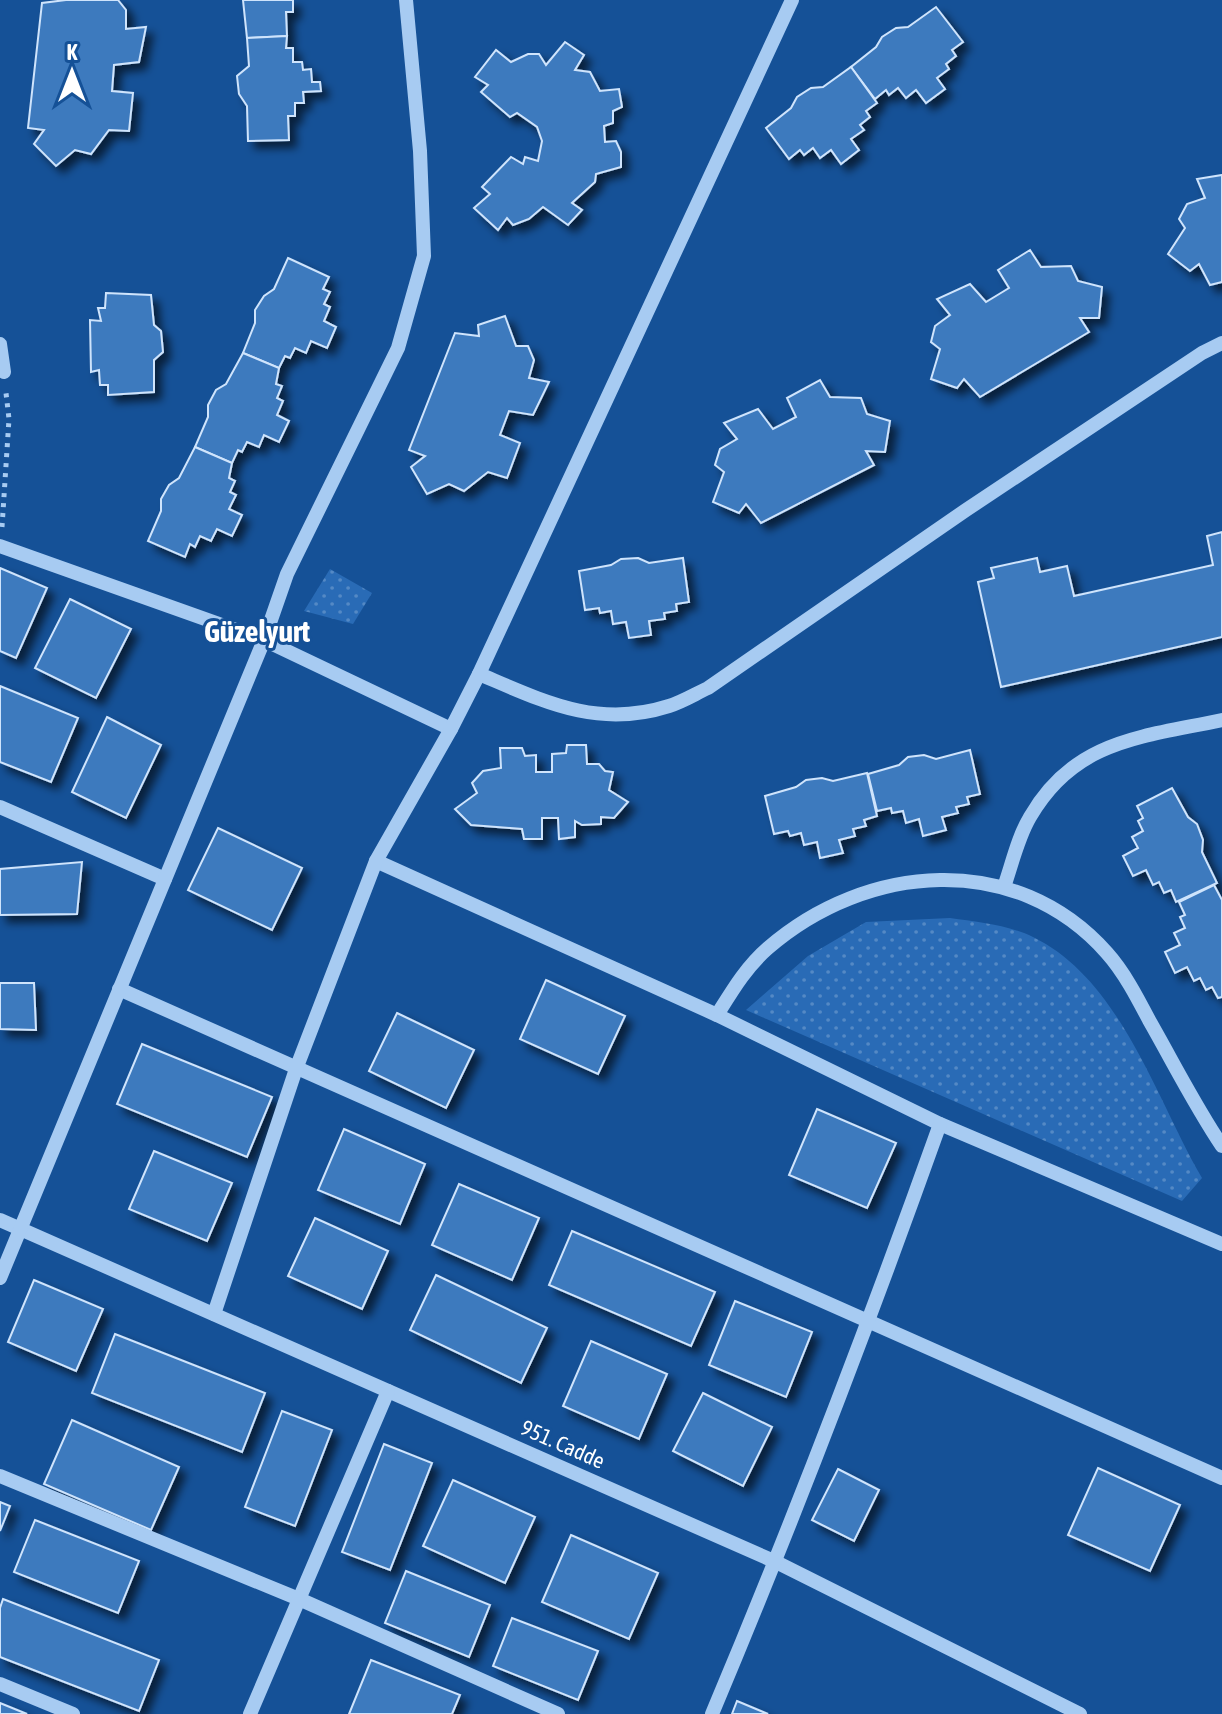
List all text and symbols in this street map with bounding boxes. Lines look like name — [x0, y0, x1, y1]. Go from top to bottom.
north arrow — [32, 32, 112, 112]
text: K — [67, 39, 78, 65]
district label: Güzelyurt — [204, 614, 310, 648]
street label: 951. Cadde — [517, 1414, 609, 1474]

